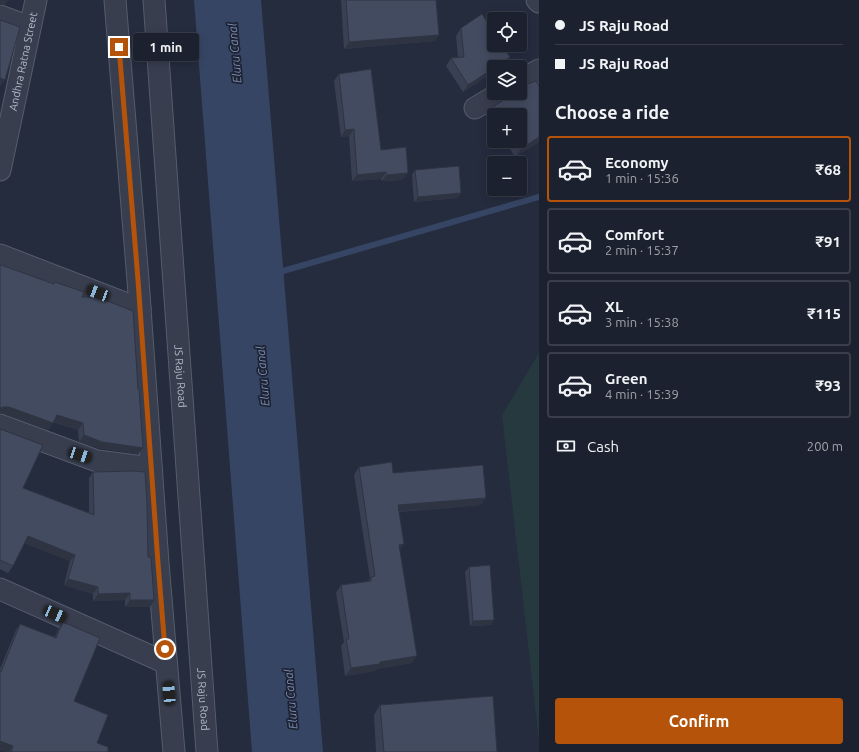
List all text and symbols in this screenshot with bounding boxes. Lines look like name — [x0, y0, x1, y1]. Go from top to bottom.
street label: Andhra Ratna Street — [7, 10, 39, 112]
map controls — [487, 12, 527, 196]
button: locate — [487, 12, 527, 52]
text: JS Raju Road — [579, 17, 669, 34]
water label: Eluru Canal — [225, 22, 244, 84]
callout: 1 min — [133, 33, 199, 61]
route end — [110, 38, 128, 56]
text: 1 min — [150, 40, 182, 54]
text: JS Raju Road — [579, 55, 669, 72]
button: layers — [487, 60, 527, 100]
text: Choose a ride — [555, 102, 669, 122]
button: + — [487, 108, 527, 148]
icon: car — [557, 151, 593, 187]
text: Economy — [605, 154, 669, 171]
button: − — [487, 156, 527, 196]
text: ₹68 — [816, 161, 841, 178]
text: 1 min · 15:36 — [605, 171, 679, 185]
icon: car — [557, 223, 593, 259]
text: Comfort — [605, 226, 664, 243]
text: ₹91 — [816, 233, 841, 250]
text: 2 min · 15:37 — [605, 243, 679, 257]
car — [85, 283, 111, 303]
icon: car — [557, 295, 593, 331]
text: XL — [605, 298, 623, 315]
text: ₹115 — [807, 305, 841, 322]
text: 3 min · 15:38 — [605, 315, 679, 329]
street label: JS Raju Road — [172, 344, 189, 408]
water label: Eluru Canal — [253, 345, 272, 407]
icon: car — [557, 367, 593, 403]
text: Green — [605, 370, 647, 387]
text: ₹93 — [816, 377, 841, 394]
text: 4 min · 15:39 — [605, 387, 679, 401]
icon: cash — [555, 435, 577, 457]
text: Cash — [587, 438, 619, 455]
text: 200 m — [807, 439, 843, 453]
car — [67, 446, 93, 464]
car — [42, 604, 68, 624]
route start — [156, 640, 174, 658]
street label: JS Raju Road — [195, 667, 211, 731]
water label: Eluru Canal — [281, 668, 300, 730]
car — [162, 681, 176, 705]
button: Confirm — [555, 698, 843, 744]

